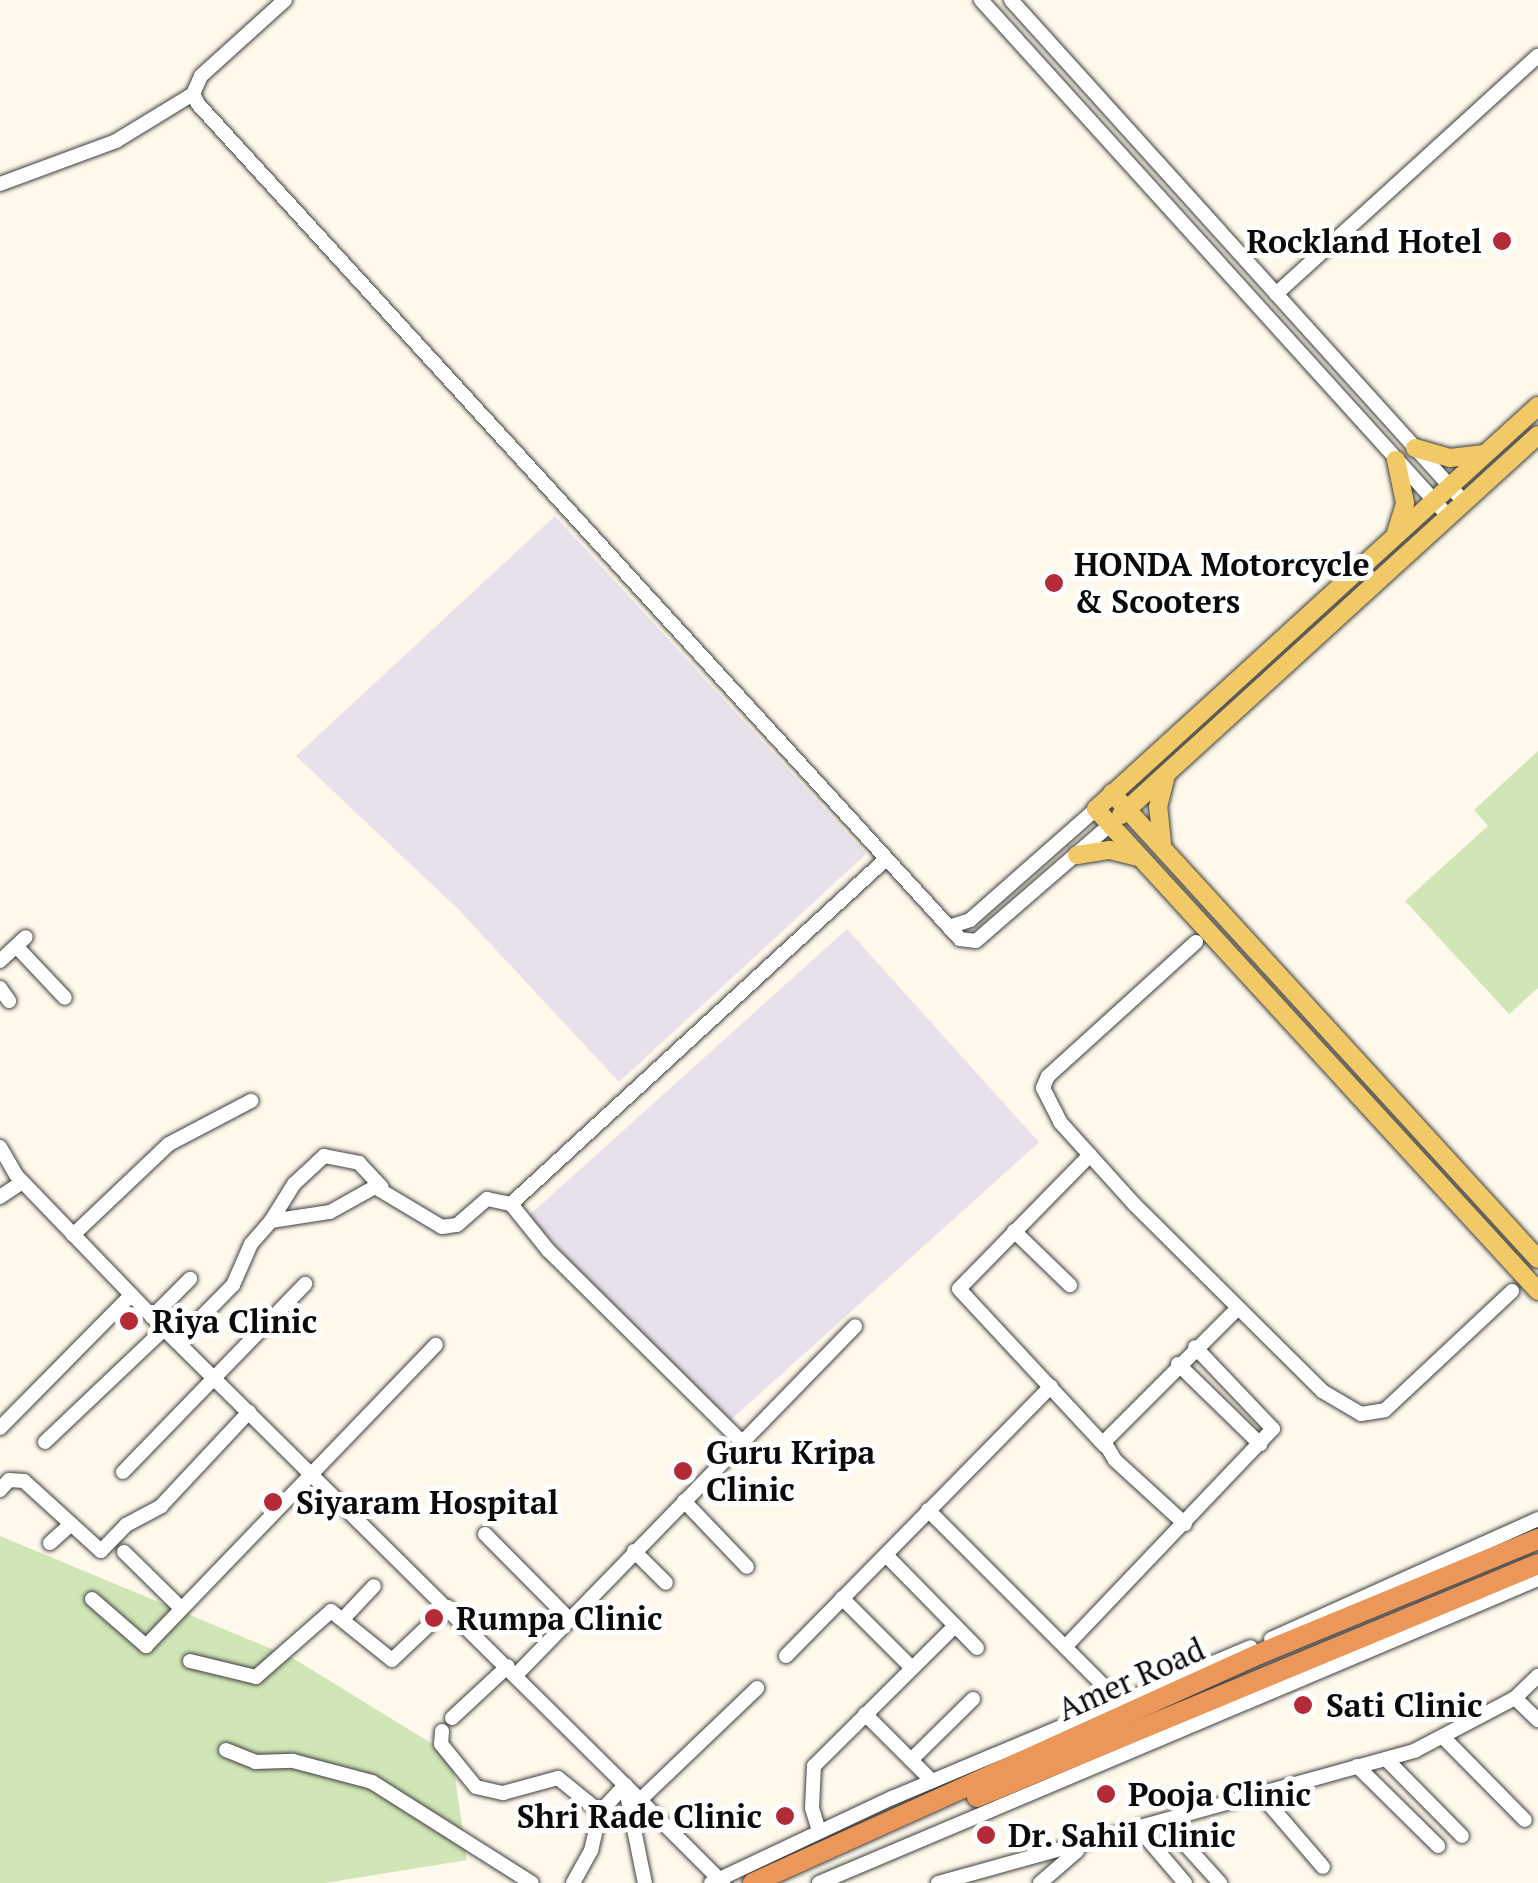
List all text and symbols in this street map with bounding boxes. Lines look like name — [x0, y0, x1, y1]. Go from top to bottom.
place label: Rockland Hotel — [1246, 222, 1482, 260]
marker: Rockland Hotel — [1491, 230, 1513, 252]
place label: HONDA Motorcycle & Scooters — [1074, 546, 1370, 621]
marker: HONDA Motorcycle & Scooters — [1043, 572, 1065, 594]
place label: Riya Clinic — [152, 1302, 317, 1340]
marker: Riya Clinic — [116, 1308, 142, 1334]
place label: Guru Kripa Clinic — [706, 1434, 875, 1509]
marker: Guru Kripa Clinic — [670, 1458, 696, 1484]
place label: Siyaram Hospital — [296, 1483, 558, 1521]
marker: Siyaram Hospital — [260, 1489, 286, 1515]
place label: Rumpa Clinic — [456, 1599, 663, 1637]
marker: Rumpa Clinic — [421, 1605, 447, 1631]
street label: Amer Road — [1051, 1630, 1211, 1728]
place label: Sati Clinic — [1326, 1686, 1483, 1724]
marker: Sati Clinic — [1290, 1692, 1316, 1718]
place label: Pooja Clinic — [1128, 1775, 1311, 1813]
marker: Pooja Clinic — [1093, 1781, 1119, 1807]
place label: Shri Rade Clinic — [517, 1797, 762, 1835]
marker: Shri Rade Clinic — [772, 1803, 798, 1829]
place label: Dr. Sahil Clinic — [1008, 1816, 1237, 1854]
marker: Dr. Sahil Clinic — [973, 1822, 999, 1848]

